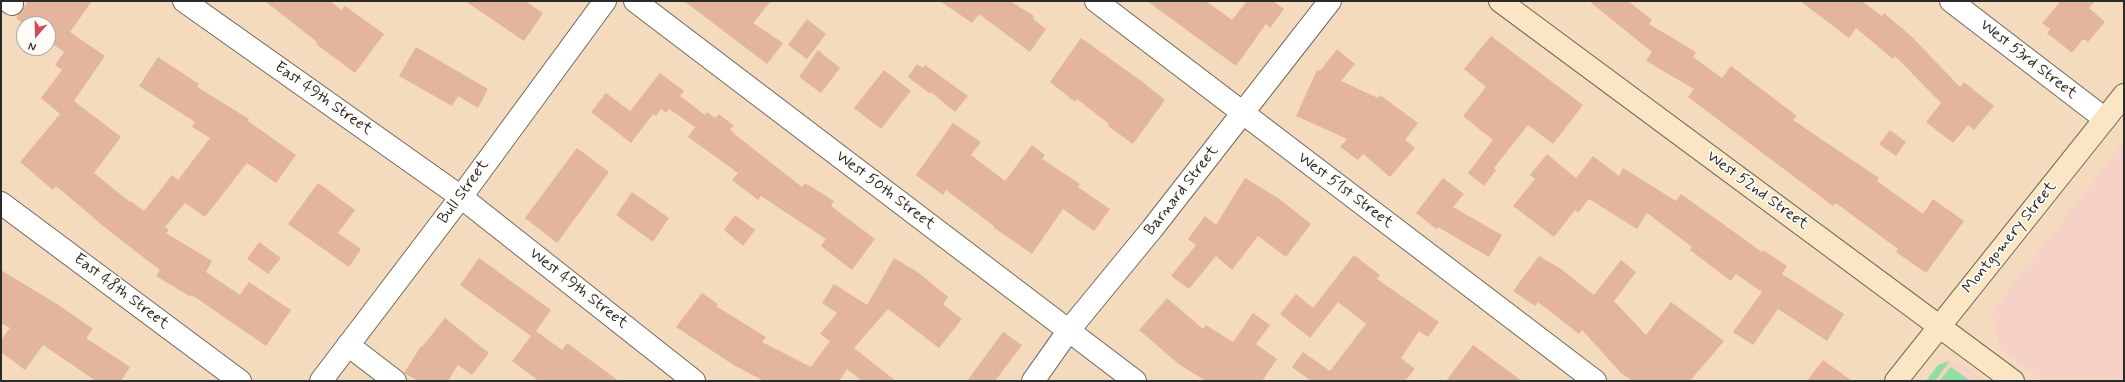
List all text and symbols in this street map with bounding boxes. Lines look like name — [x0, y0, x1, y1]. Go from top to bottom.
north arrow — [16, 16, 56, 56]
street label: West 53rd Street — [1976, 16, 2080, 104]
text: N — [26, 39, 38, 54]
street label: East 49th Street — [270, 58, 376, 140]
street label: Barnard Street — [1141, 142, 1223, 240]
street label: West 50th Street — [832, 147, 938, 235]
street label: West 52nd Street — [1702, 148, 1812, 234]
street label: West 51st Street — [1293, 149, 1397, 233]
street label: Bull Street — [434, 156, 494, 228]
street label: Montgomery Street — [1959, 178, 2061, 298]
street label: West 49th Street — [525, 245, 631, 333]
street label: East 48th Street — [70, 250, 172, 334]

